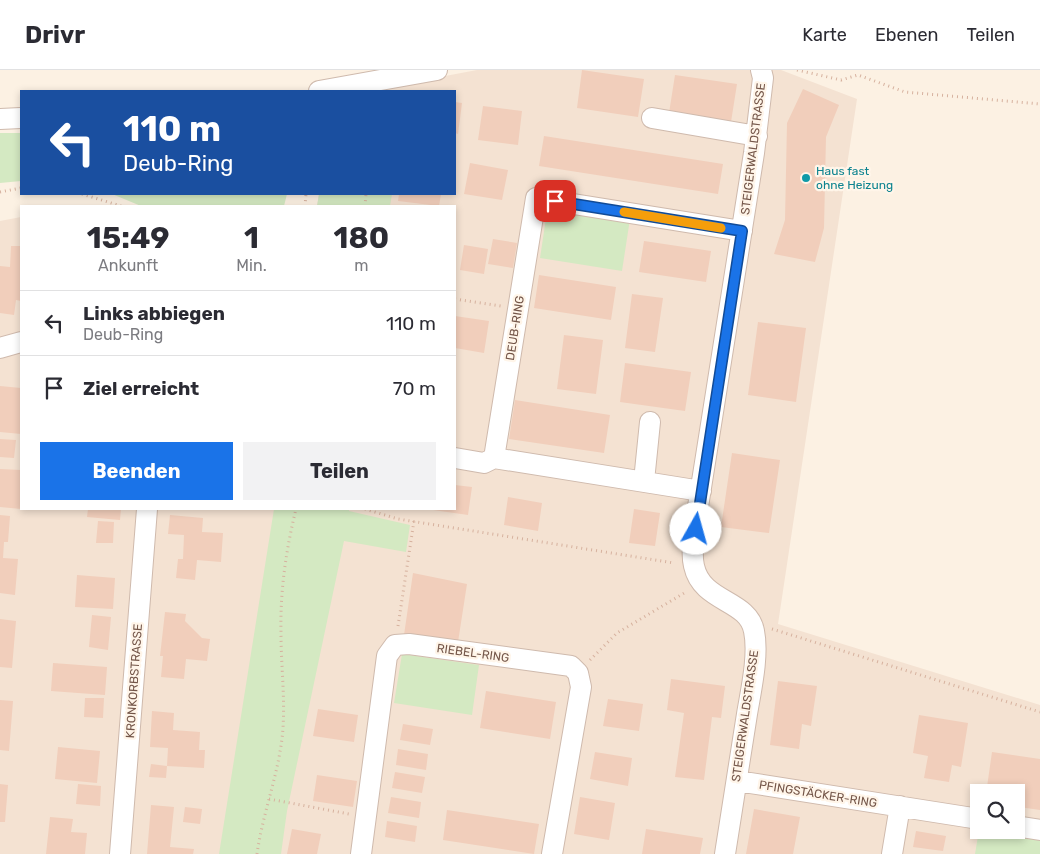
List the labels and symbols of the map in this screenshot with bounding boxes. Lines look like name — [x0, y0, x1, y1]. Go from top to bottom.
street label: STEIGERWALDSTRASSE — [738, 82, 768, 216]
place label: Haus fast ohne Heizung — [816, 164, 893, 192]
marker: Haus fast ohne Heizung — [800, 172, 812, 184]
pin — [534, 180, 576, 222]
street label: DEUB-RING — [503, 295, 527, 361]
position arrow — [669, 502, 721, 554]
street label: KRONKORBSTRASSE — [123, 623, 145, 739]
street label: RIEBEL-RING — [436, 641, 510, 665]
street label: STEIGERWALDSTRASSE — [729, 649, 761, 783]
street label: PFINGSTÄCKER-RING — [758, 778, 878, 810]

